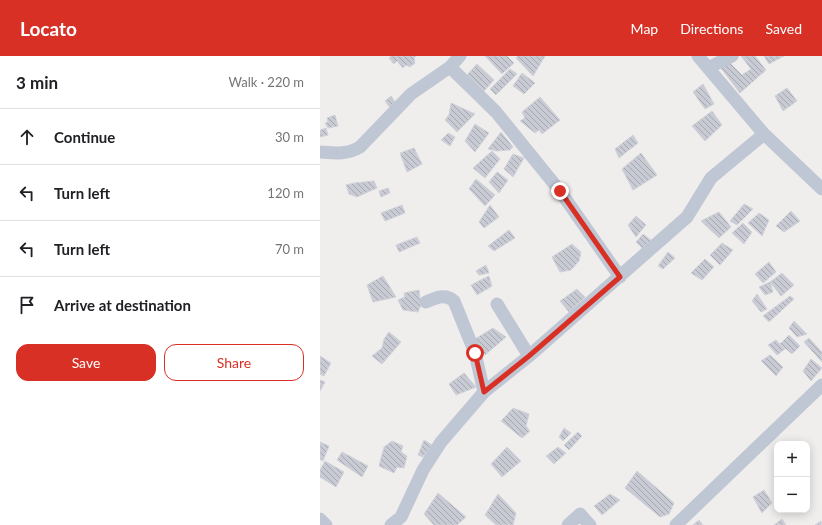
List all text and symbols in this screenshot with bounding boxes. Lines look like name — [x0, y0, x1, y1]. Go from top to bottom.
text: Locato — [20, 17, 77, 40]
text: Map — [631, 20, 658, 37]
text: Directions — [680, 20, 743, 37]
text: Saved — [765, 20, 802, 37]
text: 3 min — [16, 72, 58, 93]
text: Walk · 220 m — [228, 74, 304, 90]
icon: ahead — [16, 126, 38, 148]
text: Continue — [54, 128, 115, 146]
text: 30 m — [275, 129, 304, 145]
icon: left — [16, 182, 38, 204]
route end — [551, 182, 569, 200]
text: Turn left — [54, 184, 110, 202]
text: 120 m — [267, 185, 304, 201]
icon: left — [16, 238, 38, 260]
text: Turn left — [54, 240, 110, 258]
text: 70 m — [275, 241, 304, 257]
icon: arrive — [16, 294, 38, 316]
text: Arrive at destination — [54, 296, 191, 314]
button: Save — [16, 344, 156, 381]
button: Share — [164, 344, 304, 381]
route start — [466, 344, 484, 362]
map controls — [774, 441, 810, 513]
button: + — [774, 441, 810, 477]
button: − — [774, 477, 810, 513]

